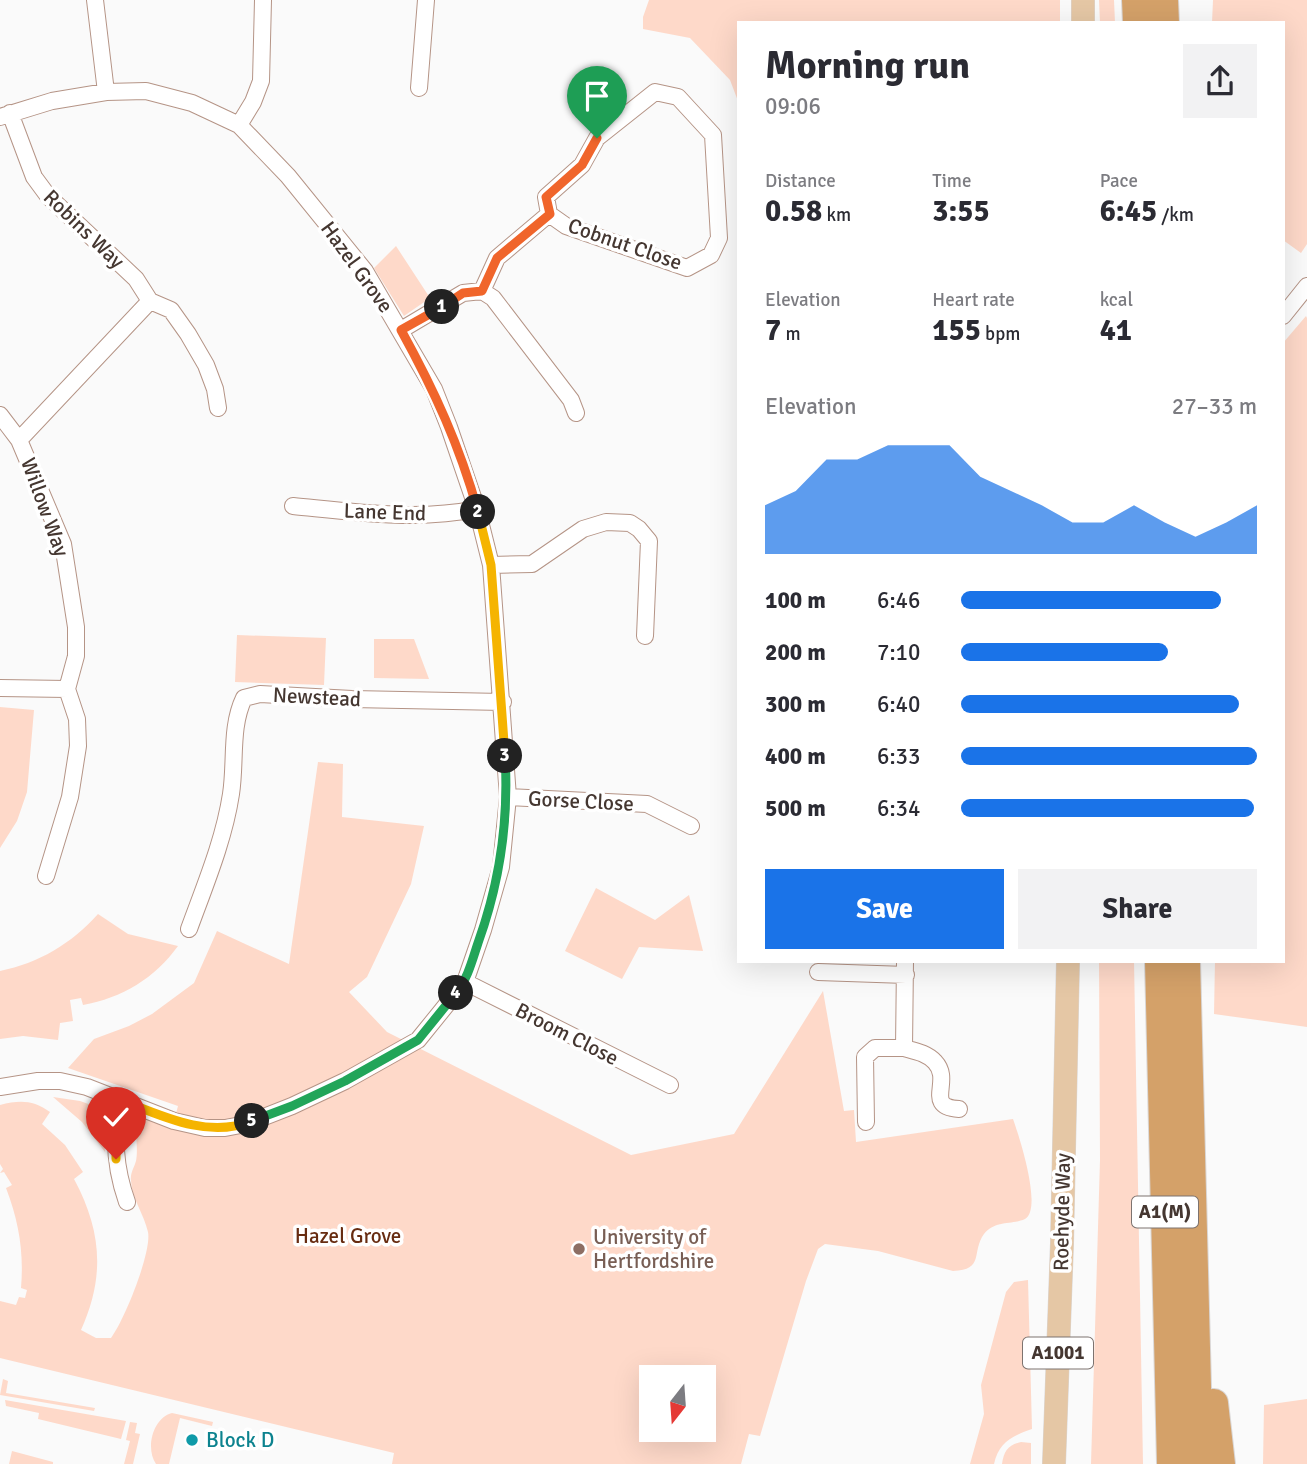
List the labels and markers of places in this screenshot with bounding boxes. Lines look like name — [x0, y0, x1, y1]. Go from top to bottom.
pin — [567, 66, 627, 138]
pin: 1 — [424, 290, 460, 324]
pin: 2 — [461, 494, 496, 530]
pin: 3 — [488, 738, 522, 774]
pin: 4 — [438, 976, 474, 1010]
pin — [86, 1087, 146, 1159]
pin: 5 — [234, 1104, 270, 1138]
place label: University of Hertfordshire — [593, 1224, 714, 1274]
marker: University of Hertfordshire — [571, 1241, 587, 1257]
place label: Block D — [206, 1427, 274, 1453]
marker: Block D — [184, 1432, 200, 1448]

